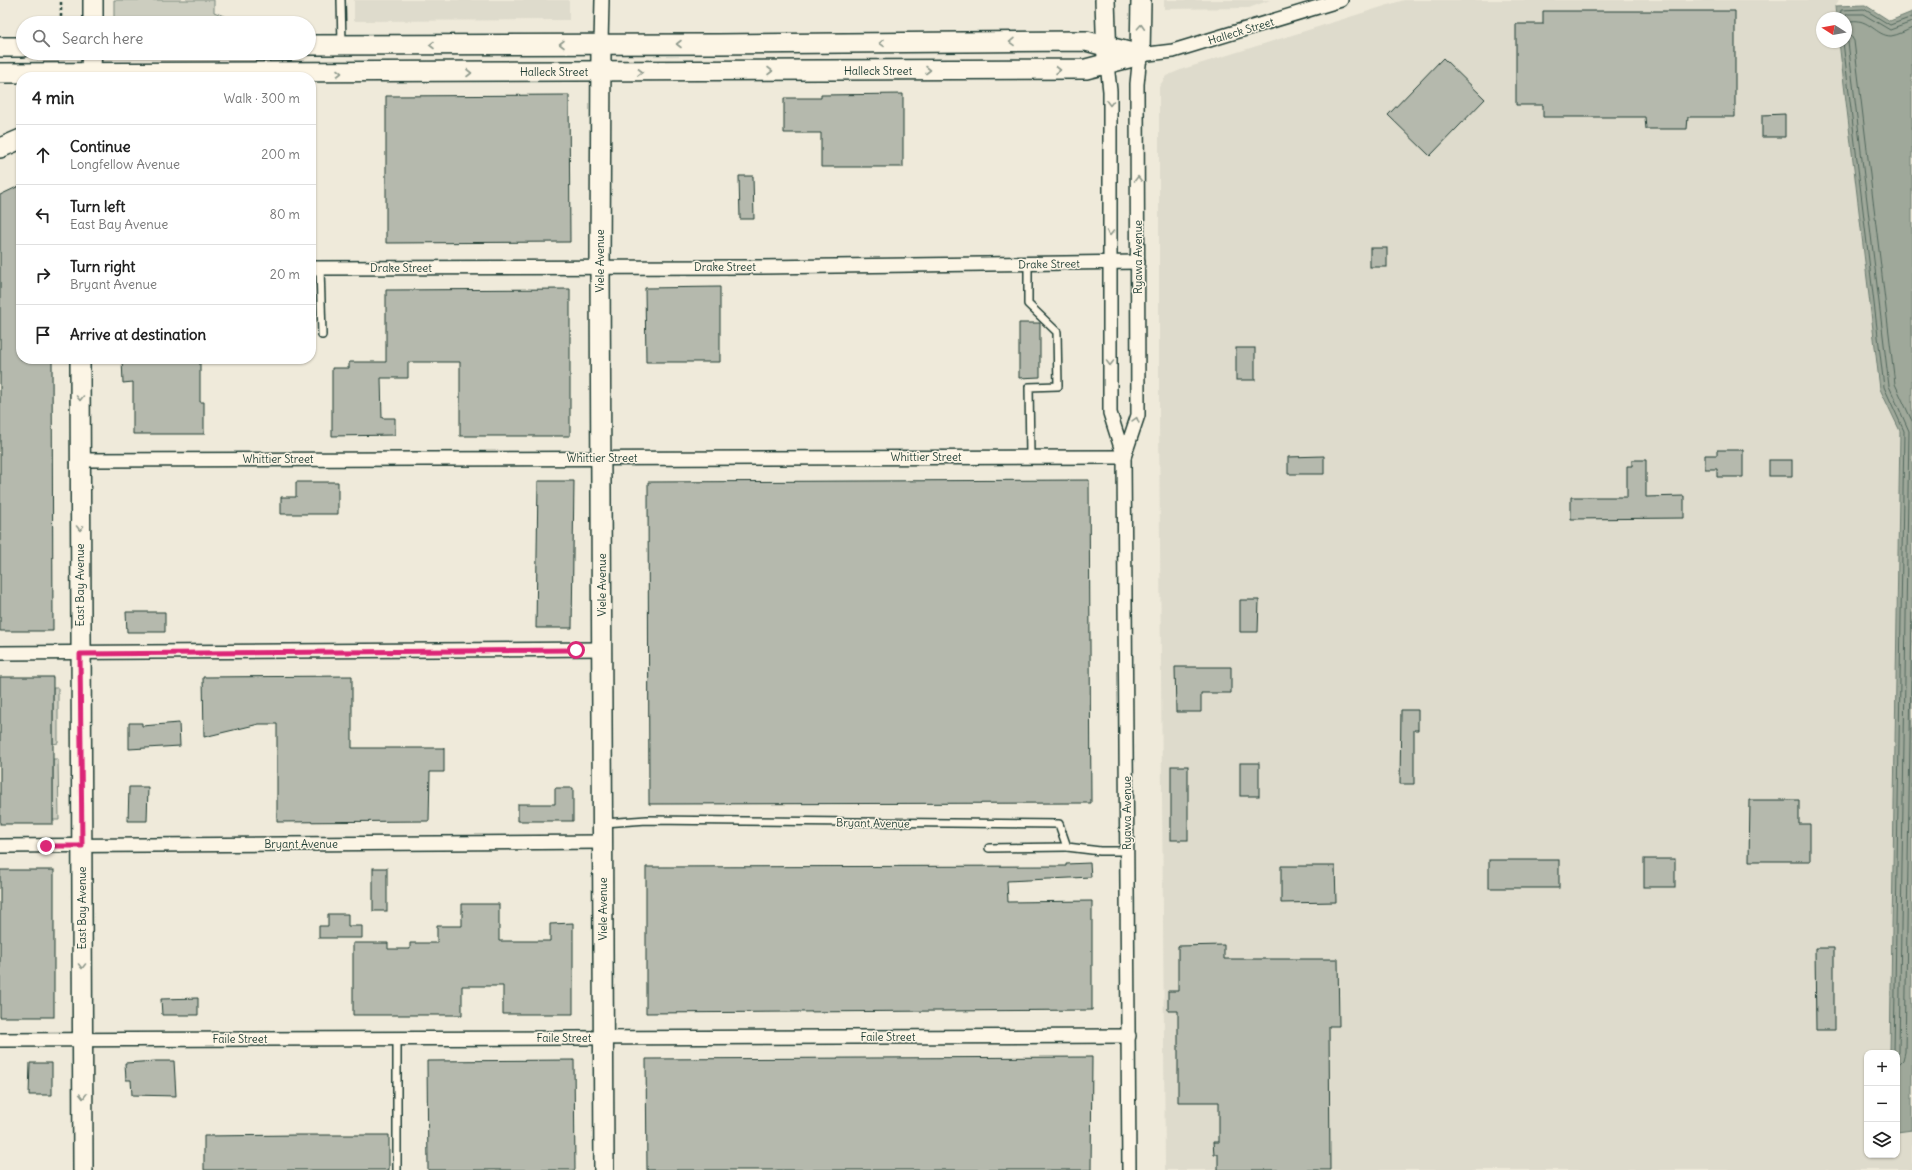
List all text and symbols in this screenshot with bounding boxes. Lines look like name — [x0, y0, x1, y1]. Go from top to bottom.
north arrow — [1816, 12, 1852, 48]
street label: Halleck Street — [1206, 14, 1276, 48]
search box — [16, 16, 316, 60]
one-way arrow — [1137, 24, 1145, 30]
icon: search — [30, 27, 52, 49]
text: Search here — [62, 29, 143, 48]
one-way arrow — [1009, 38, 1015, 46]
one-way arrow — [879, 39, 885, 47]
one-way arrow — [559, 40, 565, 48]
one-way arrow — [676, 40, 682, 48]
one-way arrow — [429, 41, 435, 49]
street label: Halleck Street — [844, 64, 912, 78]
street label: Halleck Street — [520, 65, 588, 79]
one-way arrow — [1055, 65, 1061, 74]
one-way arrow — [925, 66, 931, 74]
one-way arrow — [767, 67, 773, 75]
one-way arrow — [637, 68, 643, 76]
one-way arrow — [336, 69, 342, 77]
one-way arrow — [466, 69, 472, 77]
text: 4 min — [32, 87, 74, 109]
text: Walk · 300 m — [224, 90, 300, 107]
one-way arrow — [1106, 100, 1114, 106]
text: Continue — [70, 137, 131, 156]
icon: ahead — [32, 144, 54, 166]
text: 200 m — [261, 146, 300, 163]
text: Longfellow Avenue — [70, 156, 180, 173]
one-way arrow — [1134, 176, 1142, 182]
text: Turn left — [70, 197, 125, 216]
icon: left — [32, 204, 54, 226]
text: 80 m — [269, 206, 300, 223]
text: East Bay Avenue — [70, 216, 168, 233]
street label: Ryawa Avenue — [1131, 220, 1145, 294]
street label: Viele Avenue — [593, 229, 607, 293]
one-way arrow — [1106, 230, 1114, 236]
street label: Drake Street — [1018, 256, 1080, 272]
text: Turn right — [70, 257, 135, 276]
street label: Drake Street — [694, 260, 756, 274]
street label: Drake Street — [370, 261, 432, 275]
icon: right — [32, 264, 54, 286]
text: 20 m — [270, 266, 300, 283]
text: Bryant Avenue — [70, 276, 157, 293]
icon: arrive — [32, 324, 54, 346]
text: Arrive at destination — [70, 325, 206, 344]
one-way arrow — [1106, 360, 1114, 366]
one-way arrow — [76, 395, 84, 401]
one-way arrow — [1131, 417, 1140, 424]
street label: Whittier Street — [890, 450, 962, 464]
street label: Whittier Street — [566, 451, 638, 465]
street label: Whittier Street — [242, 452, 314, 466]
one-way arrow — [76, 525, 84, 531]
street label: East Bay Avenue — [73, 543, 87, 627]
street label: Viele Avenue — [595, 553, 609, 617]
route start — [567, 641, 585, 659]
street label: Ryawa Avenue — [1120, 776, 1134, 850]
street label: Bryant Avenue — [836, 815, 910, 831]
route end — [37, 837, 55, 855]
street label: Bryant Avenue — [264, 837, 338, 851]
street label: East Bay Avenue — [75, 866, 89, 950]
street label: Viele Avenue — [596, 877, 610, 941]
one-way arrow — [78, 963, 86, 969]
street label: Faile Street — [861, 1030, 916, 1044]
street label: Faile Street — [537, 1031, 592, 1045]
street label: Faile Street — [213, 1032, 268, 1046]
map controls — [1864, 1050, 1900, 1158]
button: + — [1864, 1050, 1900, 1086]
button: − — [1864, 1086, 1900, 1122]
one-way arrow — [78, 1093, 87, 1099]
button: layers — [1864, 1122, 1900, 1158]

